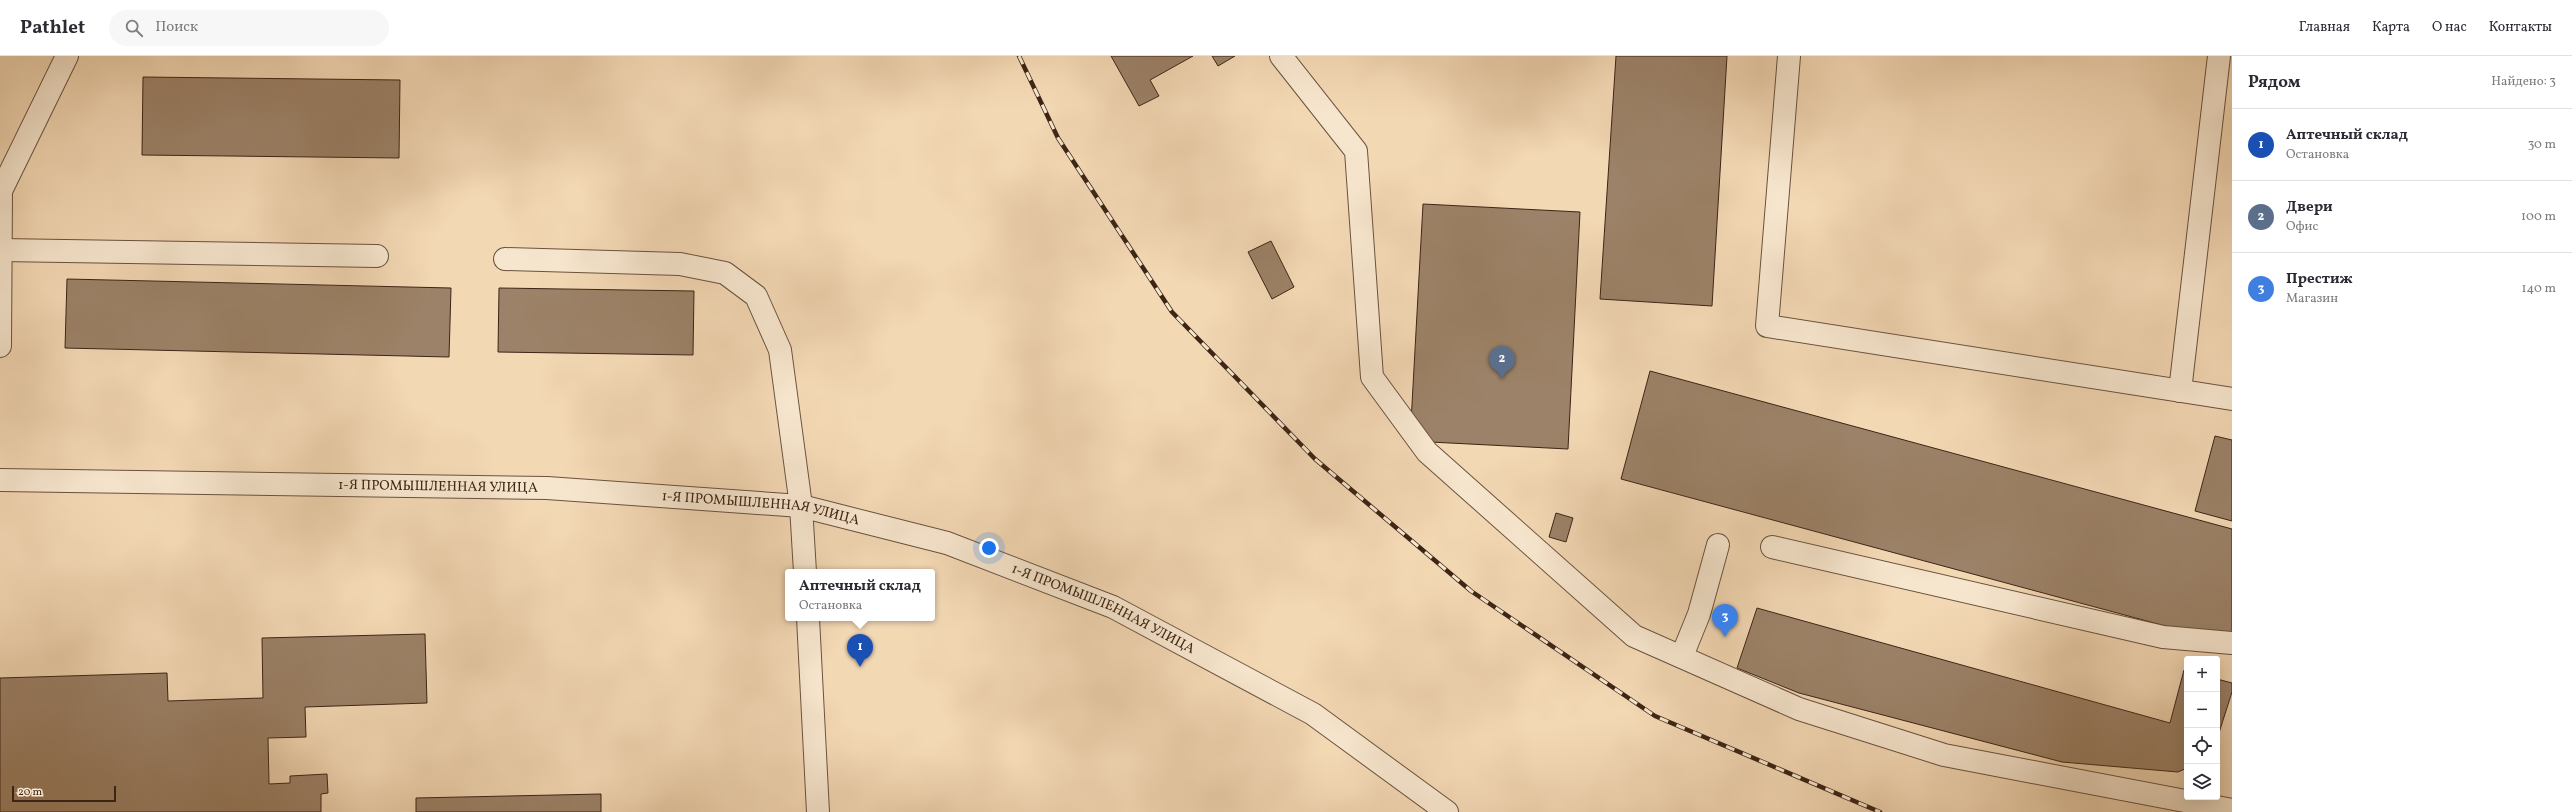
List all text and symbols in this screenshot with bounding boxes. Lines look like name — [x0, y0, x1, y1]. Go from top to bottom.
search box — [109, 10, 389, 46]
text: Pathlet — [20, 15, 85, 41]
icon: search — [123, 17, 145, 39]
text: Поиск — [155, 17, 198, 38]
text: Главная — [2299, 18, 2350, 37]
text: Карта — [2372, 18, 2410, 37]
text: О нас — [2432, 18, 2467, 37]
text: Контакты — [2489, 18, 2552, 37]
text: Рядом — [2248, 71, 2301, 94]
text: Найдено: 3 — [2491, 73, 2556, 91]
text: Аптечный склад — [2286, 125, 2408, 146]
text: 1 — [2258, 136, 2264, 154]
text: 30 m — [2528, 136, 2556, 154]
text: Остановка — [2286, 146, 2349, 164]
text: Двери — [2286, 197, 2333, 218]
text: 2 — [2258, 208, 2264, 226]
text: 100 m — [2521, 208, 2556, 226]
text: Офис — [2286, 218, 2318, 236]
text: Престиж — [2286, 269, 2353, 290]
text: 3 — [2258, 280, 2264, 298]
text: 140 m — [2522, 280, 2556, 298]
text: Магазин — [2286, 290, 2338, 308]
pin: 2 — [1489, 346, 1515, 379]
street label: 1-Я ПРОМЫШЛЕННАЯ УЛИЦА — [338, 475, 538, 497]
street label: 1-Я ПРОМЫШЛЕННАЯ УЛИЦА — [661, 487, 862, 530]
your location — [979, 538, 999, 558]
street label: 1-Я ПРОМЫШЛЕННАЯ УЛИЦА — [1009, 559, 1198, 659]
popup — [785, 569, 935, 621]
text: Аптечный склад — [799, 576, 921, 597]
text: Остановка — [799, 597, 862, 615]
pin: 3 — [1712, 604, 1738, 637]
pin: 1 — [847, 634, 873, 667]
map controls — [2184, 656, 2220, 800]
button: + — [2184, 656, 2220, 692]
button: − — [2184, 692, 2220, 728]
button: locate — [2184, 728, 2220, 764]
button: layers — [2184, 764, 2220, 800]
scale bar — [12, 784, 116, 803]
text: 20 m — [18, 785, 42, 800]

